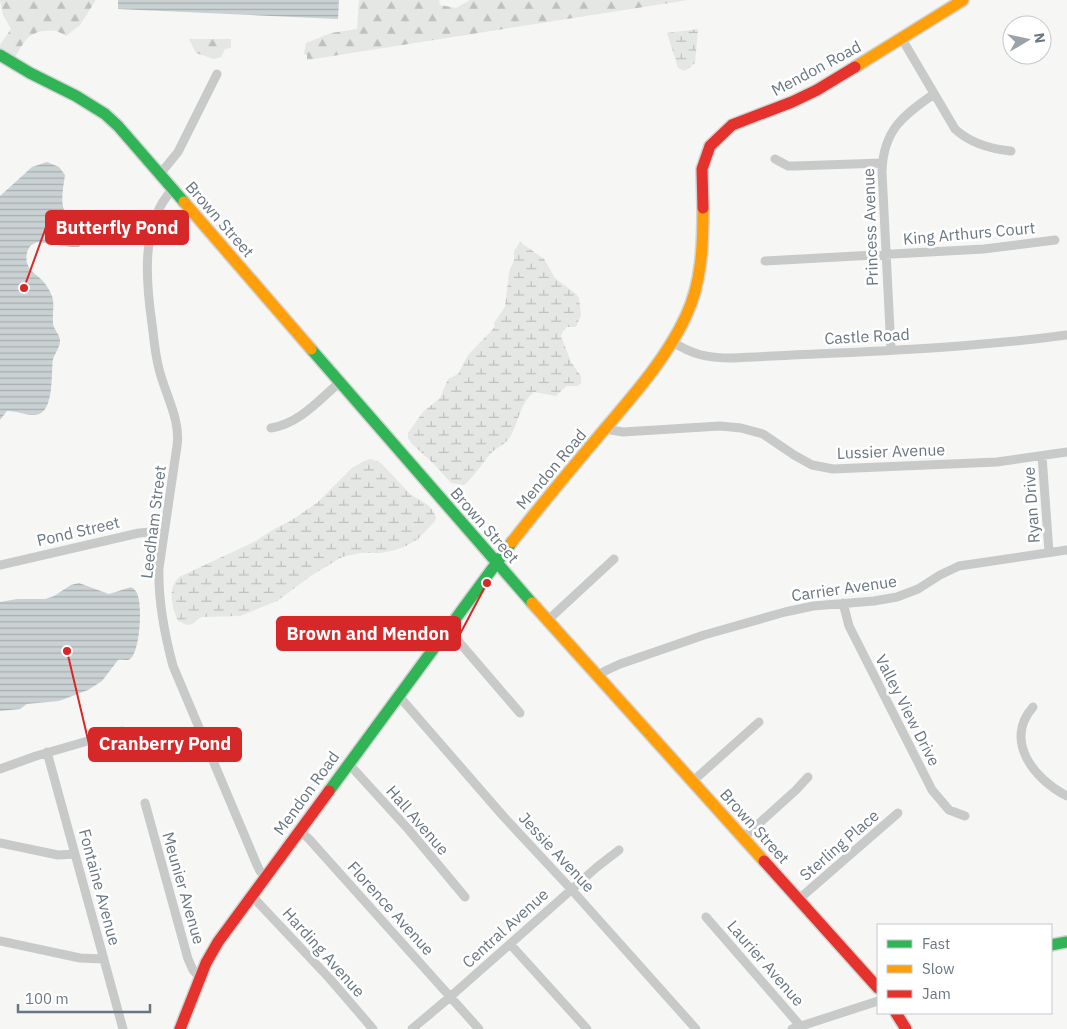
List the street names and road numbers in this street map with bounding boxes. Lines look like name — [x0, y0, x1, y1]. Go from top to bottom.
street label: Mendon Road — [768, 36, 864, 100]
street label: Princess Avenue — [858, 168, 882, 286]
street label: Brown Street — [182, 177, 258, 261]
street label: King Arthurs Court — [902, 217, 1036, 249]
street label: Castle Road — [824, 324, 910, 348]
street label: Mendon Road — [512, 425, 590, 513]
street label: Lussier Avenue — [837, 439, 946, 463]
street label: Leedham Street — [136, 464, 170, 580]
street label: Ryan Drive — [1018, 466, 1044, 544]
street label: Brown Street — [447, 483, 523, 567]
street label: Pond Street — [35, 512, 121, 550]
street label: Carrier Avenue — [790, 571, 898, 605]
street label: Valley View Drive — [871, 651, 945, 769]
street label: Mendon Road — [269, 747, 343, 839]
street label: Hall Avenue — [382, 781, 454, 859]
street label: Brown Street — [716, 784, 794, 868]
street label: Sterling Place — [795, 805, 883, 885]
street label: Jessie Avenue — [515, 808, 599, 896]
street label: Fontaine Avenue — [75, 827, 125, 948]
street label: Meunier Avenue — [158, 830, 210, 947]
street label: Florence Avenue — [343, 857, 439, 959]
street label: Central Avenue — [458, 884, 552, 972]
street label: Harding Avenue — [279, 903, 370, 1001]
street label: Laurier Avenue — [723, 916, 809, 1010]

